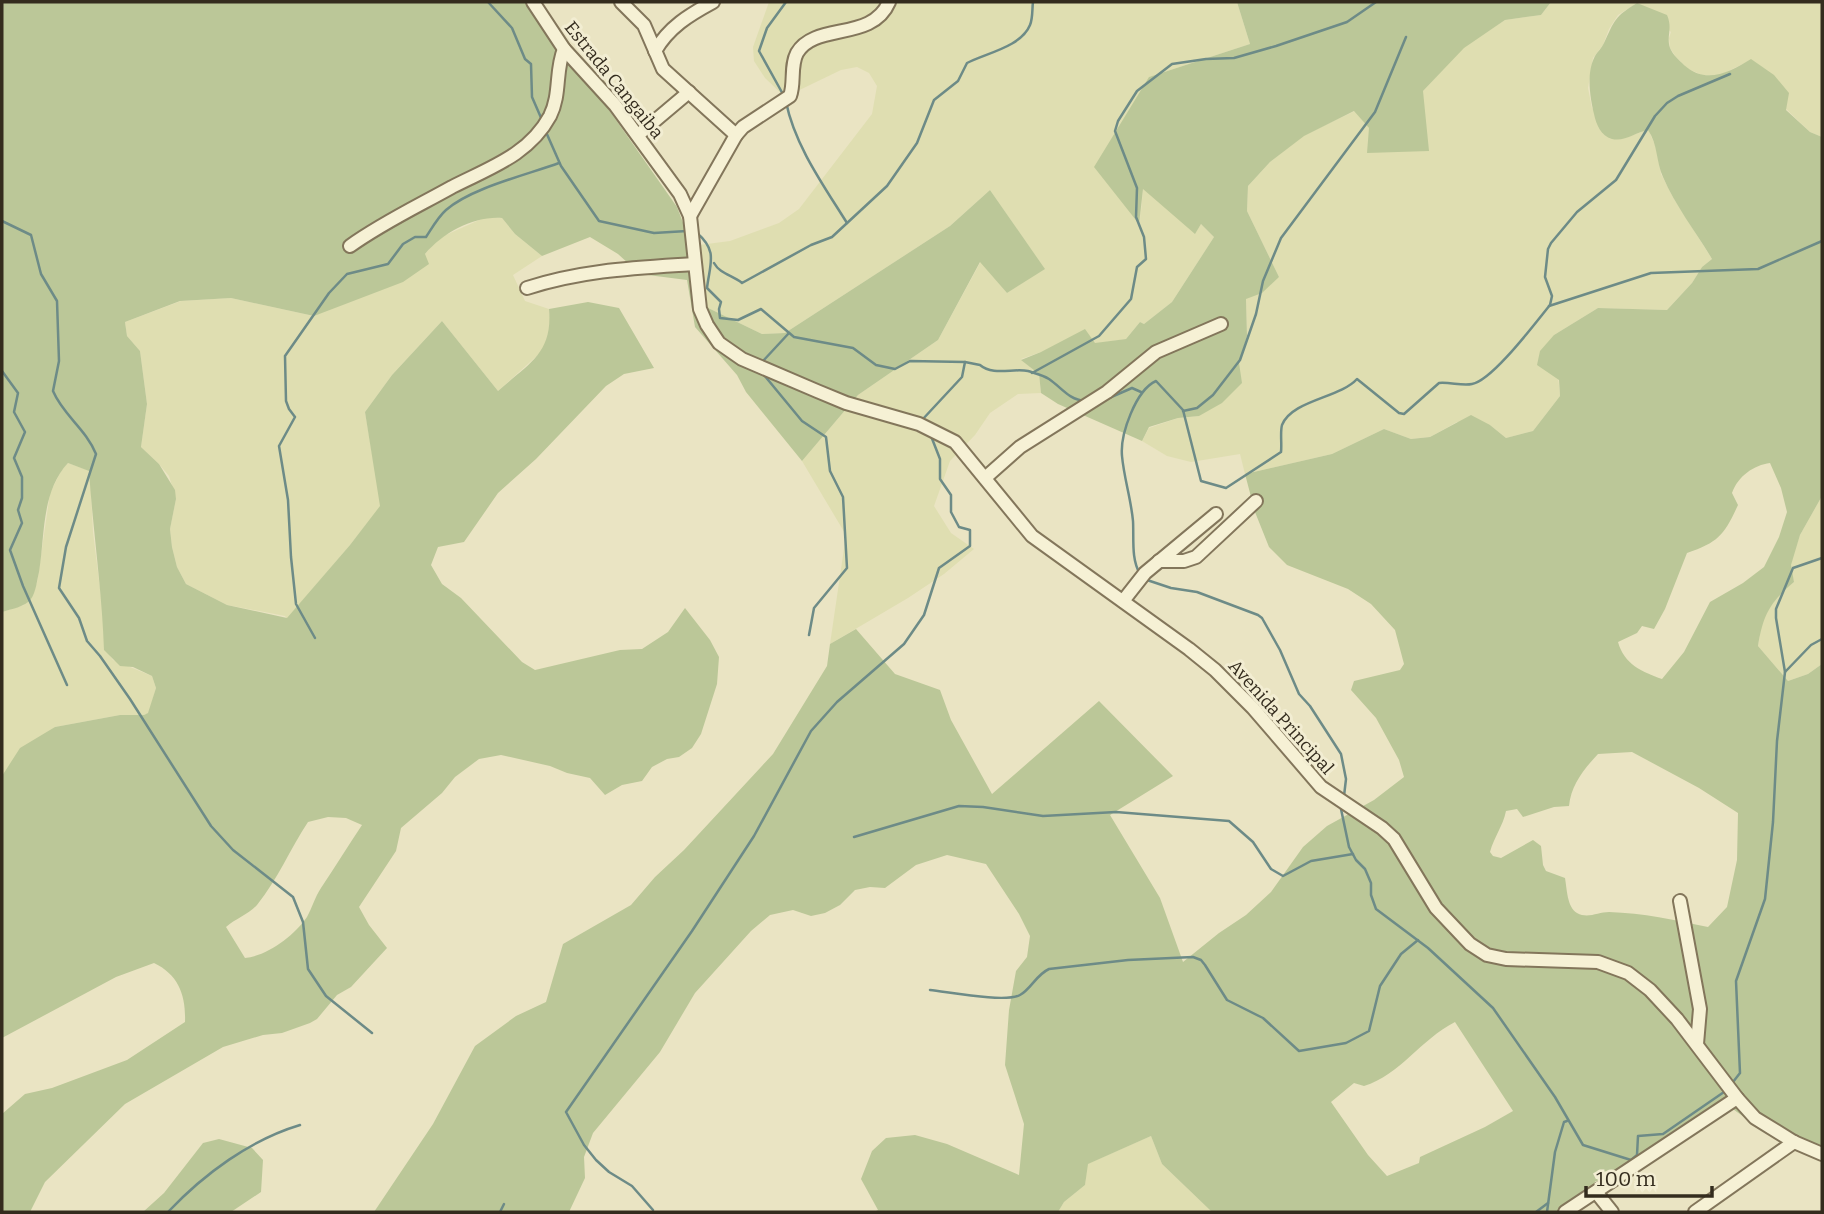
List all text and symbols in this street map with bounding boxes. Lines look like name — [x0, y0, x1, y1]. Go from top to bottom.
street label: Estrada Cangaiba — [560, 17, 668, 143]
street label: Avenida Principal — [1224, 655, 1338, 779]
scale bar — [1586, 1154, 1712, 1198]
text: 100 m — [1596, 1166, 1656, 1192]

